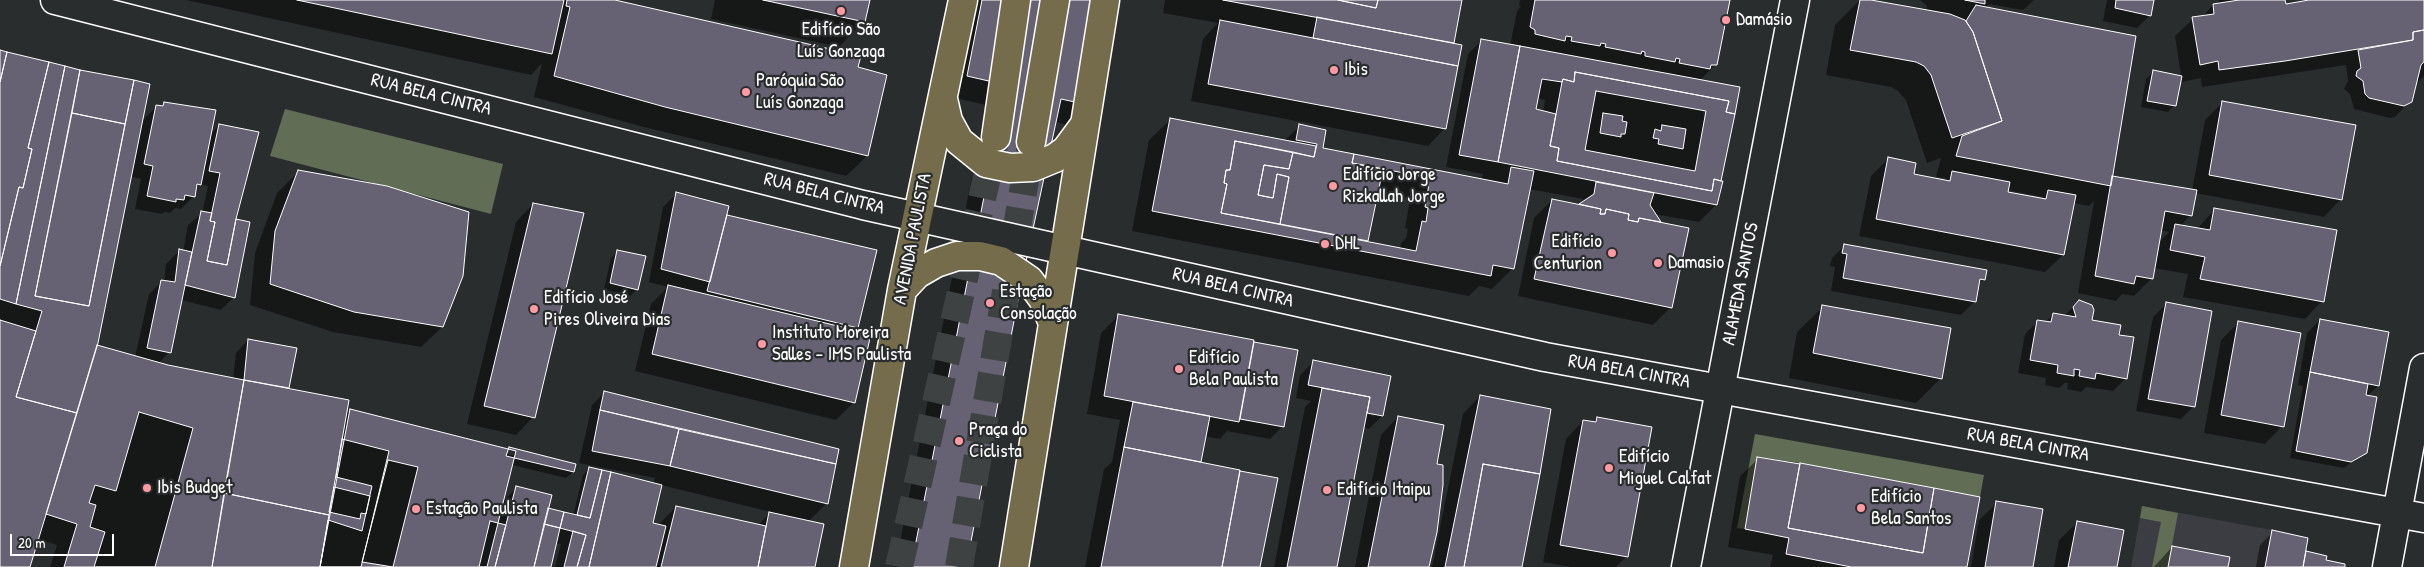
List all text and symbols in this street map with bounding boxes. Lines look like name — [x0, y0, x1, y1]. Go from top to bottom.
marker: Edifício São Luís Gonzaga — [835, 5, 847, 17]
place label: Damásio — [1736, 9, 1792, 31]
marker: Damásio — [1720, 14, 1732, 26]
place label: Edifício São Luís Gonzaga — [797, 19, 885, 63]
place label: Ibis — [1344, 59, 1368, 81]
marker: Ibis — [1328, 64, 1340, 76]
street label: RUA BELA CINTRA — [368, 69, 494, 121]
place label: Paróquia São Luís Gonzaga — [756, 70, 844, 114]
marker: Paróquia São Luís Gonzaga — [740, 86, 752, 98]
place label: Edifício Jorge Rizkallah Jorge — [1343, 164, 1445, 208]
street label: RUA BELA CINTRA — [761, 168, 887, 220]
street label: AVENIDA PAULISTA — [889, 172, 937, 306]
marker: Edifício Jorge Rizkallah Jorge — [1327, 180, 1339, 192]
street label: ALAMEDA SANTOS — [1718, 221, 1764, 347]
place label: Edifício Centurion — [1533, 231, 1602, 275]
place label: DHL — [1335, 233, 1360, 255]
marker: DHL — [1319, 238, 1331, 250]
marker: Edifício Centurion — [1606, 247, 1618, 259]
place label: Damasio — [1668, 252, 1724, 274]
marker: Damasio — [1652, 257, 1664, 269]
street label: RUA BELA CINTRA — [1170, 263, 1296, 313]
place label: Estação Consolação — [1000, 281, 1077, 325]
place label: Edifício José Pires Oliveira Dias — [544, 287, 670, 331]
marker: Estação Consolação — [984, 297, 996, 309]
marker: Edifício José Pires Oliveira Dias — [528, 303, 540, 315]
place label: Instituto Moreira Salles - IMS Paulista — [772, 322, 911, 366]
marker: Instituto Moreira Salles - IMS Paulista — [756, 338, 768, 350]
place label: Edifício Bela Paulista — [1189, 347, 1278, 391]
street label: RUA BELA CINTRA — [1566, 350, 1692, 394]
marker: Edifício Bela Paulista — [1173, 363, 1185, 375]
place label: Praça do Ciclista — [969, 419, 1027, 463]
street label: RUA BELA CINTRA — [1965, 423, 2091, 467]
marker: Praça do Ciclista — [953, 435, 965, 447]
place label: Edifício Miguel Calfat — [1619, 446, 1711, 490]
marker: Edifício Miguel Calfat — [1603, 462, 1615, 474]
place label: Ibis Budget — [157, 477, 232, 499]
place label: Edifício Itaipu — [1337, 479, 1430, 501]
marker: Ibis Budget — [141, 482, 153, 494]
marker: Edifício Itaipu — [1321, 484, 1333, 496]
place label: Edifício Bela Santos — [1871, 486, 1951, 530]
place label: Estação Paulista — [426, 498, 537, 520]
marker: Edifício Bela Santos — [1855, 502, 1867, 514]
marker: Estação Paulista — [410, 503, 422, 515]
scale bar — [12, 524, 116, 556]
text: 20 m — [18, 532, 45, 553]

